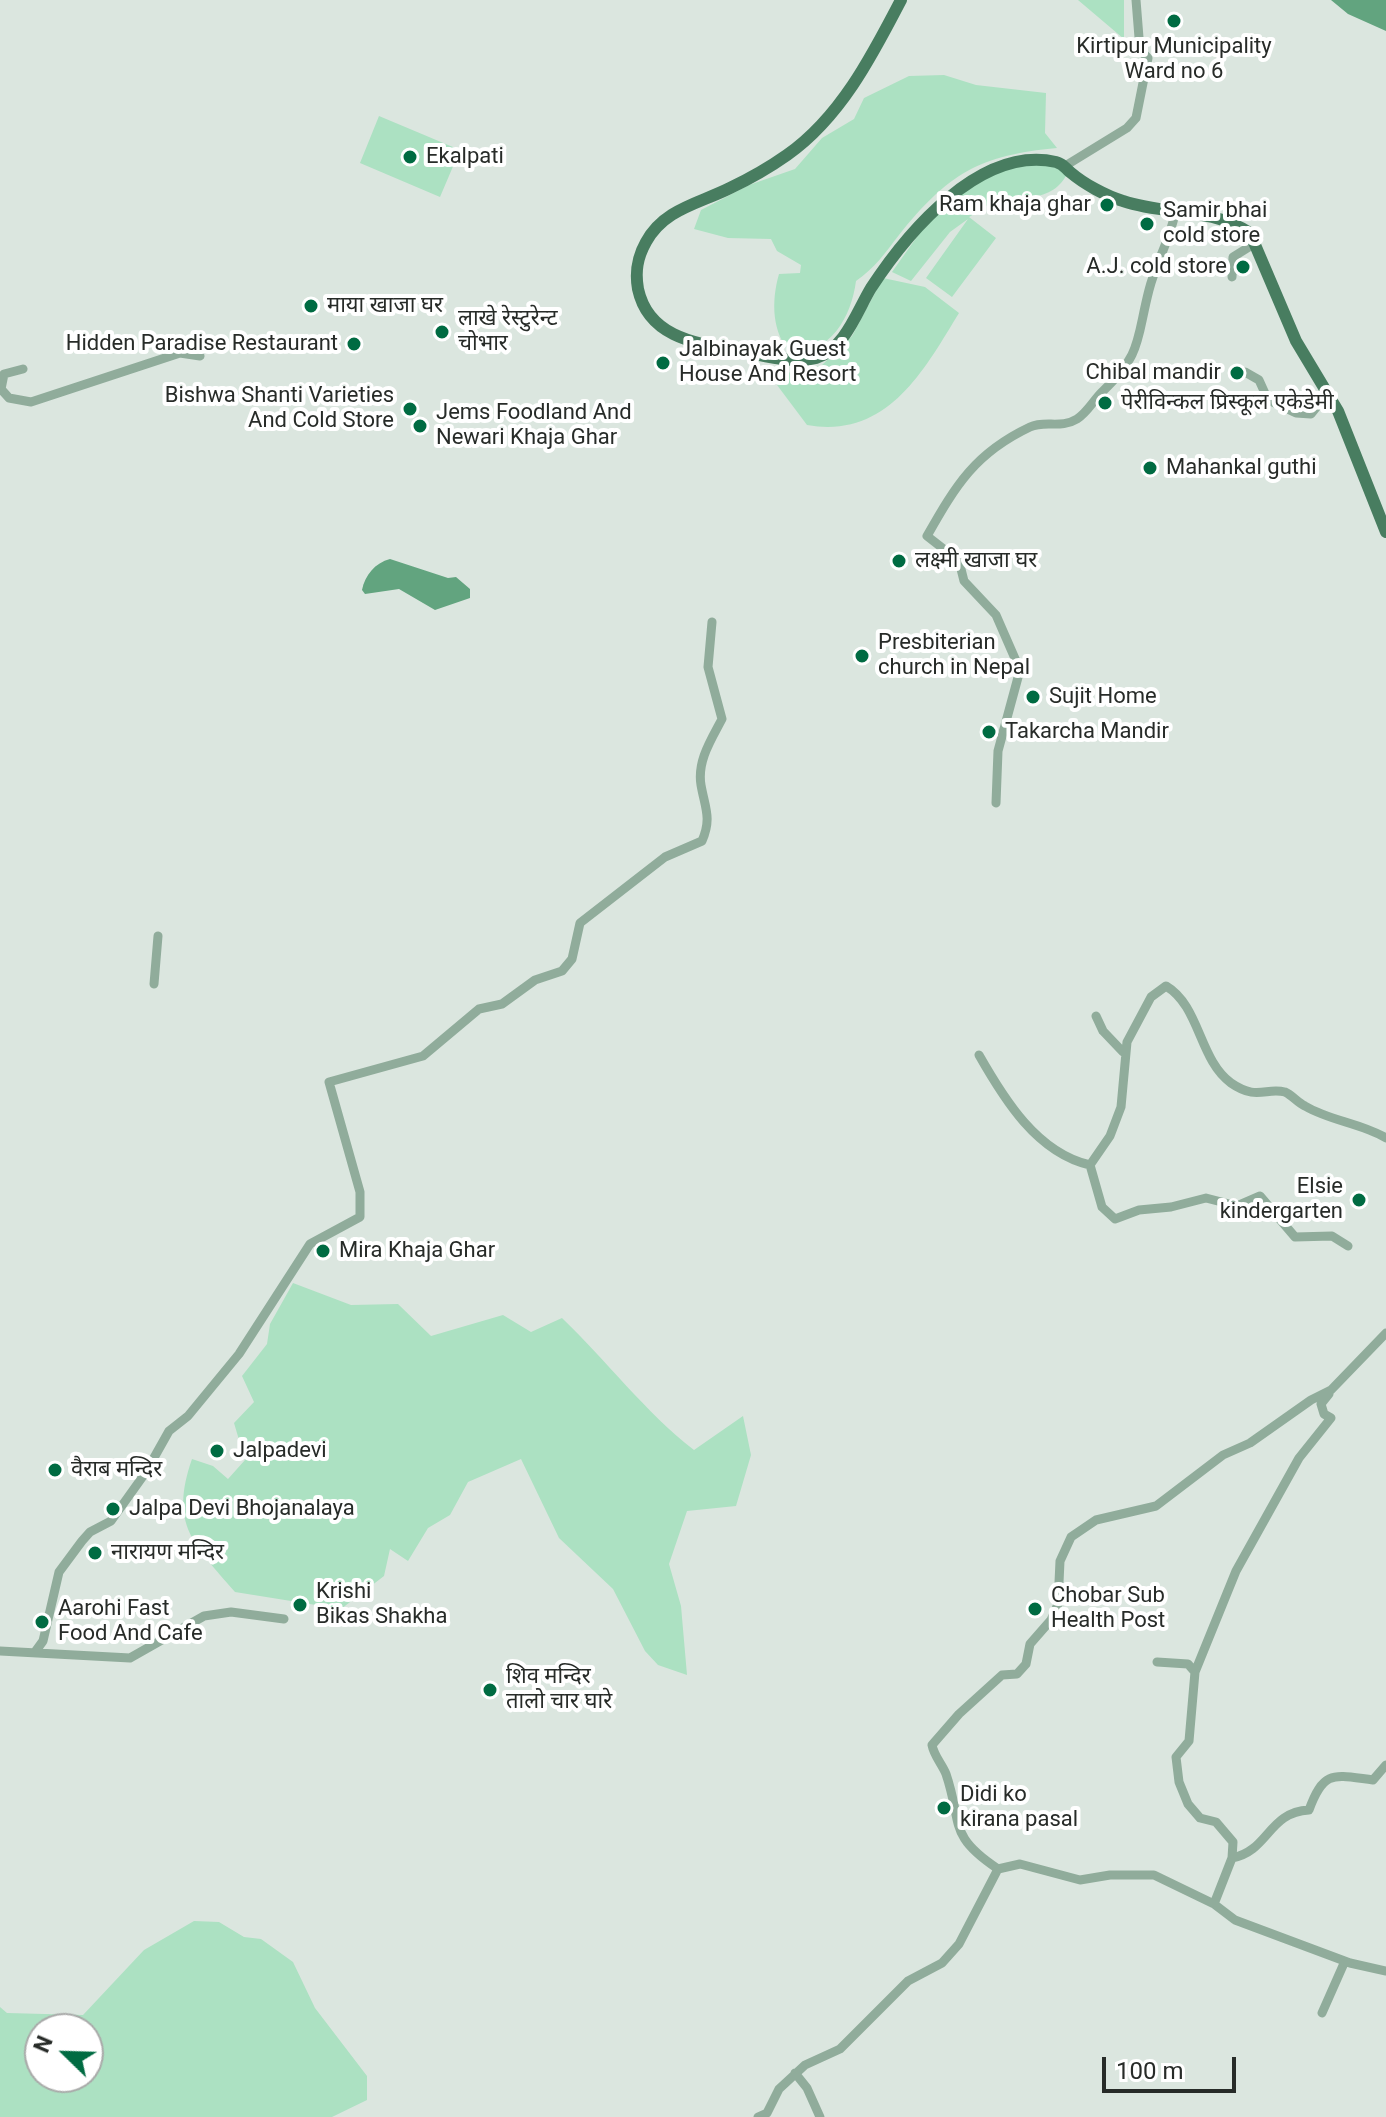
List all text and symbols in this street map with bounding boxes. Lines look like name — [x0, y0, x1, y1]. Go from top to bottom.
marker: Kirtipur Municipality Ward no 6 — [1165, 12, 1183, 30]
place label: Kirtipur Municipality Ward no 6 — [1076, 34, 1272, 86]
place label: Ekalpati — [426, 144, 504, 170]
marker: Ekalpati — [401, 148, 419, 166]
place label: Ram khaja ghar — [939, 192, 1091, 218]
marker: Ram khaja ghar — [1098, 196, 1116, 214]
place label: Samir bhai cold store — [1163, 198, 1267, 250]
marker: Samir bhai cold store — [1138, 215, 1156, 233]
place label: A.J. cold store — [1086, 254, 1227, 280]
marker: A.J. cold store — [1234, 258, 1252, 276]
place label: माया खाजा घर — [327, 293, 443, 319]
marker: माया खाजा घर — [302, 297, 320, 315]
place label: लाखे रेस्टुरेन्ट चोभार — [458, 306, 558, 358]
marker: लाखे रेस्टुरेन्ट चोभार — [433, 323, 451, 341]
place label: Hidden Paradise Restaurant — [66, 331, 338, 357]
marker: Hidden Paradise Restaurant — [345, 335, 363, 353]
place label: Jalbinayak Guest House And Resort — [679, 337, 857, 388]
marker: Jalbinayak Guest House And Resort — [654, 354, 672, 372]
place label: Chibal mandir — [1085, 360, 1221, 386]
marker: Chibal mandir — [1228, 364, 1246, 382]
place label: Bishwa Shanti Varieties And Cold Store — [165, 383, 394, 434]
place label: पेरीविन्कल प्रिस्कूल एकेडेमी — [1121, 390, 1334, 416]
marker: पेरीविन्कल प्रिस्कूल एकेडेमी — [1096, 394, 1114, 412]
marker: Bishwa Shanti Varieties And Cold Store — [401, 400, 419, 418]
place label: Jems Foodland And Newari Khaja Ghar — [436, 400, 632, 452]
marker: Jems Foodland And Newari Khaja Ghar — [411, 417, 429, 435]
place label: Mahankal guthi — [1166, 455, 1316, 481]
marker: Mahankal guthi — [1141, 459, 1159, 477]
place label: लक्ष्मी खाजा घर — [915, 548, 1037, 574]
marker: लक्ष्मी खाजा घर — [890, 552, 908, 570]
place label: Presbiterian church in Nepal — [878, 630, 1030, 682]
marker: Presbiterian church in Nepal — [853, 647, 871, 665]
place label: Sujit Home — [1049, 684, 1157, 710]
marker: Sujit Home — [1024, 688, 1042, 706]
place label: Takarcha Mandir — [1005, 719, 1169, 745]
marker: Takarcha Mandir — [980, 723, 998, 741]
place label: Elsie kindergarten — [1220, 1174, 1343, 1226]
marker: Elsie kindergarten — [1350, 1191, 1368, 1209]
place label: Mira Khaja Ghar — [339, 1238, 495, 1264]
marker: Mira Khaja Ghar — [314, 1242, 332, 1260]
place label: Jalpadevi — [233, 1438, 327, 1464]
marker: Jalpadevi — [208, 1442, 226, 1460]
place label: वैराब मन्दिर — [71, 1457, 162, 1483]
marker: वैराब मन्दिर — [46, 1461, 64, 1479]
place label: Jalpa Devi Bhojanalaya — [129, 1496, 355, 1522]
marker: Jalpa Devi Bhojanalaya — [104, 1500, 122, 1518]
place label: नारायण मन्दिर — [111, 1540, 224, 1566]
marker: नारायण मन्दिर — [86, 1544, 104, 1562]
place label: Krishi Bikas Shakha — [316, 1579, 447, 1630]
place label: Chobar Sub Health Post — [1051, 1583, 1165, 1634]
place label: Aarohi Fast Food And Cafe — [58, 1596, 203, 1648]
marker: Krishi Bikas Shakha — [291, 1596, 309, 1614]
marker: Chobar Sub Health Post — [1026, 1600, 1044, 1618]
marker: Aarohi Fast Food And Cafe — [33, 1613, 51, 1631]
place label: शिव मन्दिर तालो चार घारे — [506, 1664, 612, 1716]
marker: शिव मन्दिर तालो चार घारे — [481, 1681, 499, 1699]
place label: Didi ko kirana pasal — [960, 1782, 1078, 1834]
marker: Didi ko kirana pasal — [935, 1799, 953, 1817]
north arrow — [24, 2013, 104, 2093]
text: N — [29, 2032, 58, 2056]
scale bar — [1106, 2041, 1240, 2091]
text: 100 m — [1116, 2057, 1183, 2085]

